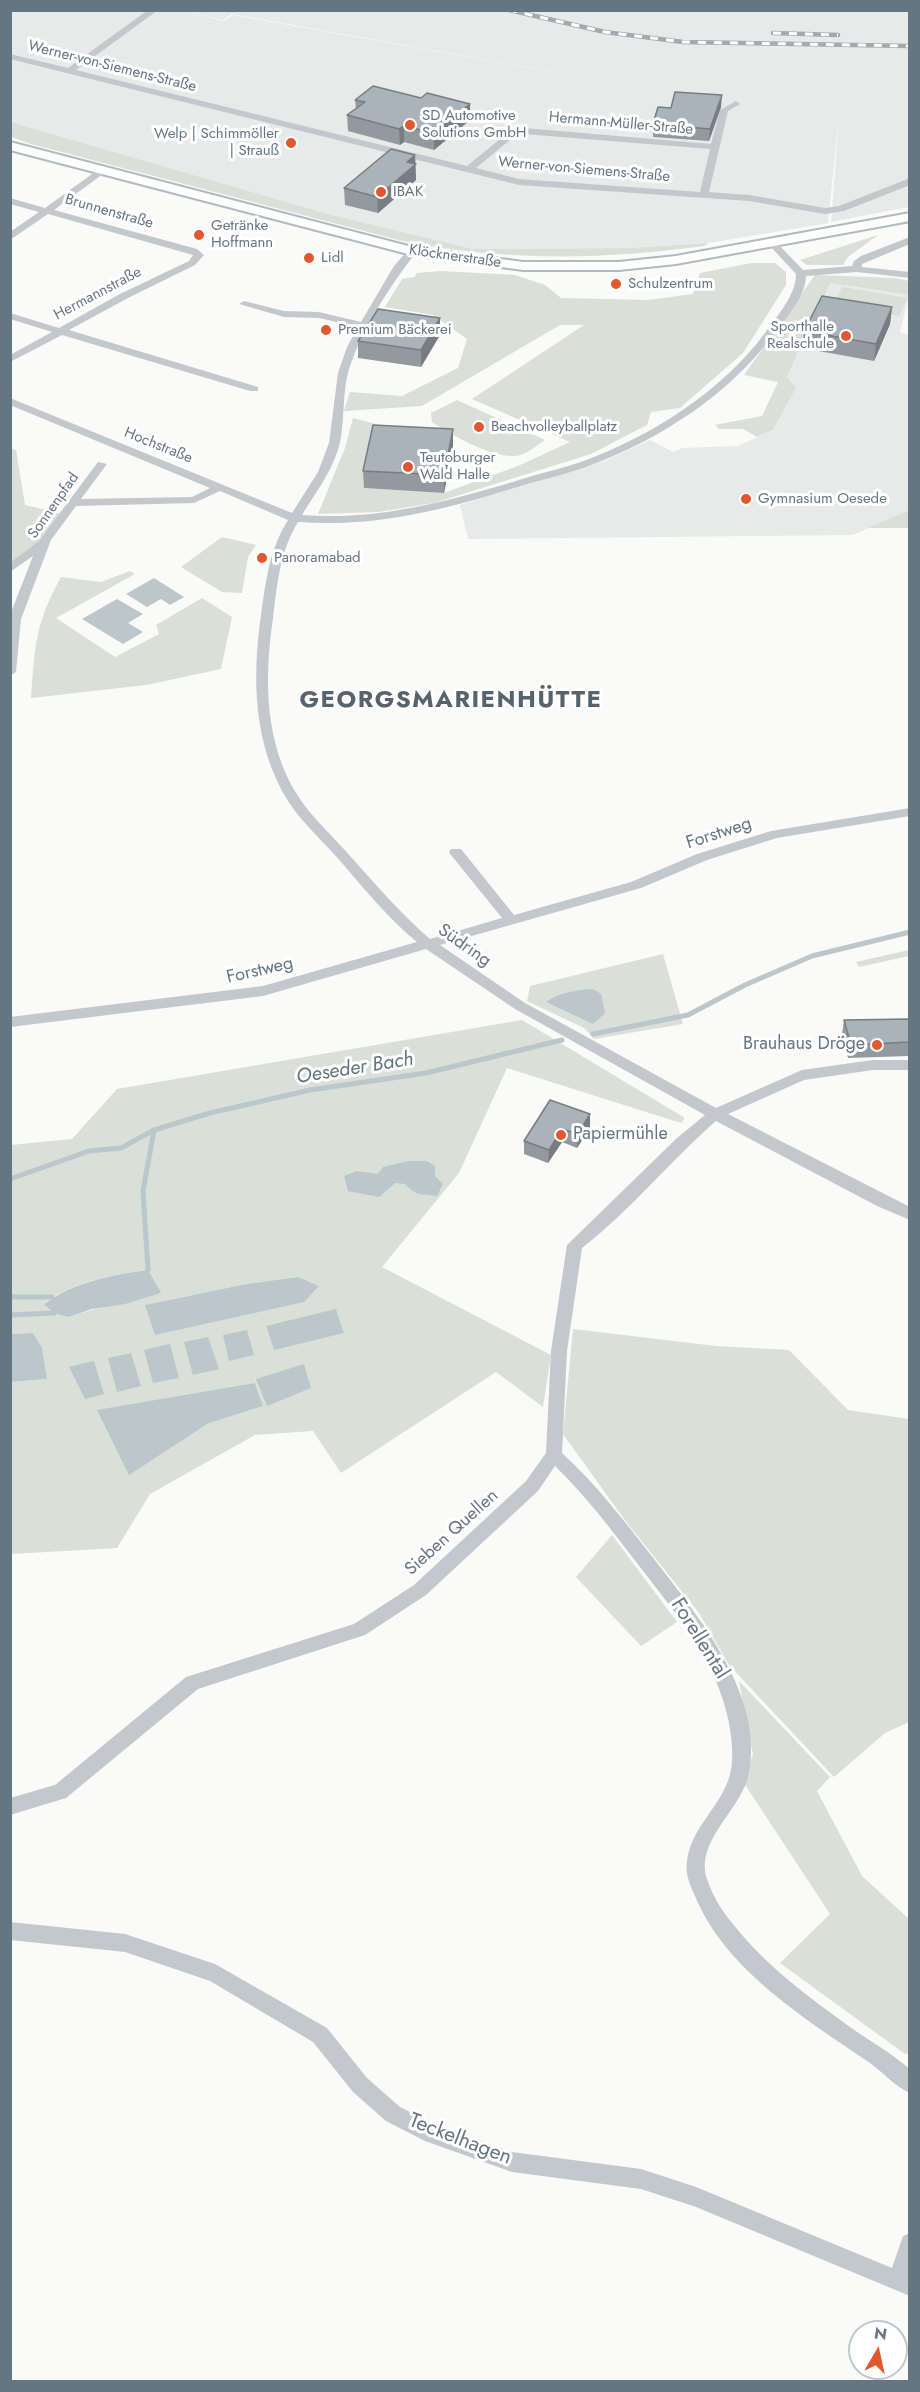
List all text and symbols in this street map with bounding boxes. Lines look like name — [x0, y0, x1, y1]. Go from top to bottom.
street label: Werner-von-Siemens-Straße — [26, 37, 198, 97]
place label: SD Automotive Solutions GmbH — [422, 107, 526, 142]
street label: Hermann-Müller-Straße — [548, 109, 694, 139]
marker: SD Automotive Solutions GmbH — [403, 118, 417, 132]
place label: Welp | Schimmöller | Strauß — [154, 125, 279, 160]
marker: Welp | Schimmöller | Strauß — [284, 136, 298, 150]
street label: Werner-von-Siemens-Straße — [497, 154, 671, 186]
place label: IBAK — [393, 183, 423, 201]
marker: IBAK — [374, 185, 388, 199]
street label: Brunnenstraße — [63, 191, 155, 233]
place label: Getränke Hoffmann — [211, 217, 273, 252]
marker: Getränke Hoffmann — [192, 228, 206, 242]
street label: Klöcknerstraße — [408, 242, 502, 272]
place label: Lidl — [321, 249, 344, 267]
marker: Lidl — [302, 251, 316, 265]
street label: Hermannstraße — [51, 263, 145, 325]
place label: Schulzentrum — [628, 275, 713, 293]
marker: Schulzentrum — [609, 277, 623, 291]
place label: Sporthalle Realschule — [767, 318, 834, 353]
place label: Premium Bäckerei — [338, 321, 452, 339]
marker: Premium Bäckerei — [319, 323, 333, 337]
marker: Sporthalle Realschule — [839, 329, 853, 343]
place label: Beachvolleyballplatz — [491, 418, 617, 436]
marker: Beachvolleyballplatz — [472, 420, 486, 434]
street label: Hochstraße — [121, 424, 195, 468]
place label: Teutoburger Wald Halle — [420, 449, 496, 484]
marker: Teutoburger Wald Halle — [401, 460, 415, 474]
street label: Sonnenpfad — [25, 470, 83, 542]
place label: Gymnasium Oesede — [758, 490, 887, 508]
marker: Gymnasium Oesede — [739, 492, 753, 506]
place label: Panoramabad — [274, 549, 361, 567]
marker: Panoramabad — [255, 551, 269, 565]
district label: GEORGSMARIENHÜTTE — [300, 687, 602, 715]
street label: Forstweg — [684, 813, 754, 855]
street label: Südring — [433, 920, 495, 972]
street label: Forstweg — [225, 953, 295, 989]
place label: Brauhaus Dröge — [743, 1034, 865, 1056]
marker: Brauhaus Dröge — [870, 1038, 884, 1052]
water label: Oeseder Bach — [295, 1048, 415, 1090]
place label: Papiermühle — [573, 1124, 668, 1146]
marker: Papiermühle — [554, 1128, 568, 1142]
street label: Sieben Quellen — [401, 1485, 503, 1581]
street label: Forellental — [664, 1594, 734, 1684]
street label: Teckelhagen — [405, 2109, 515, 2171]
north arrow — [848, 2320, 908, 2380]
text: N — [873, 2321, 889, 2346]

